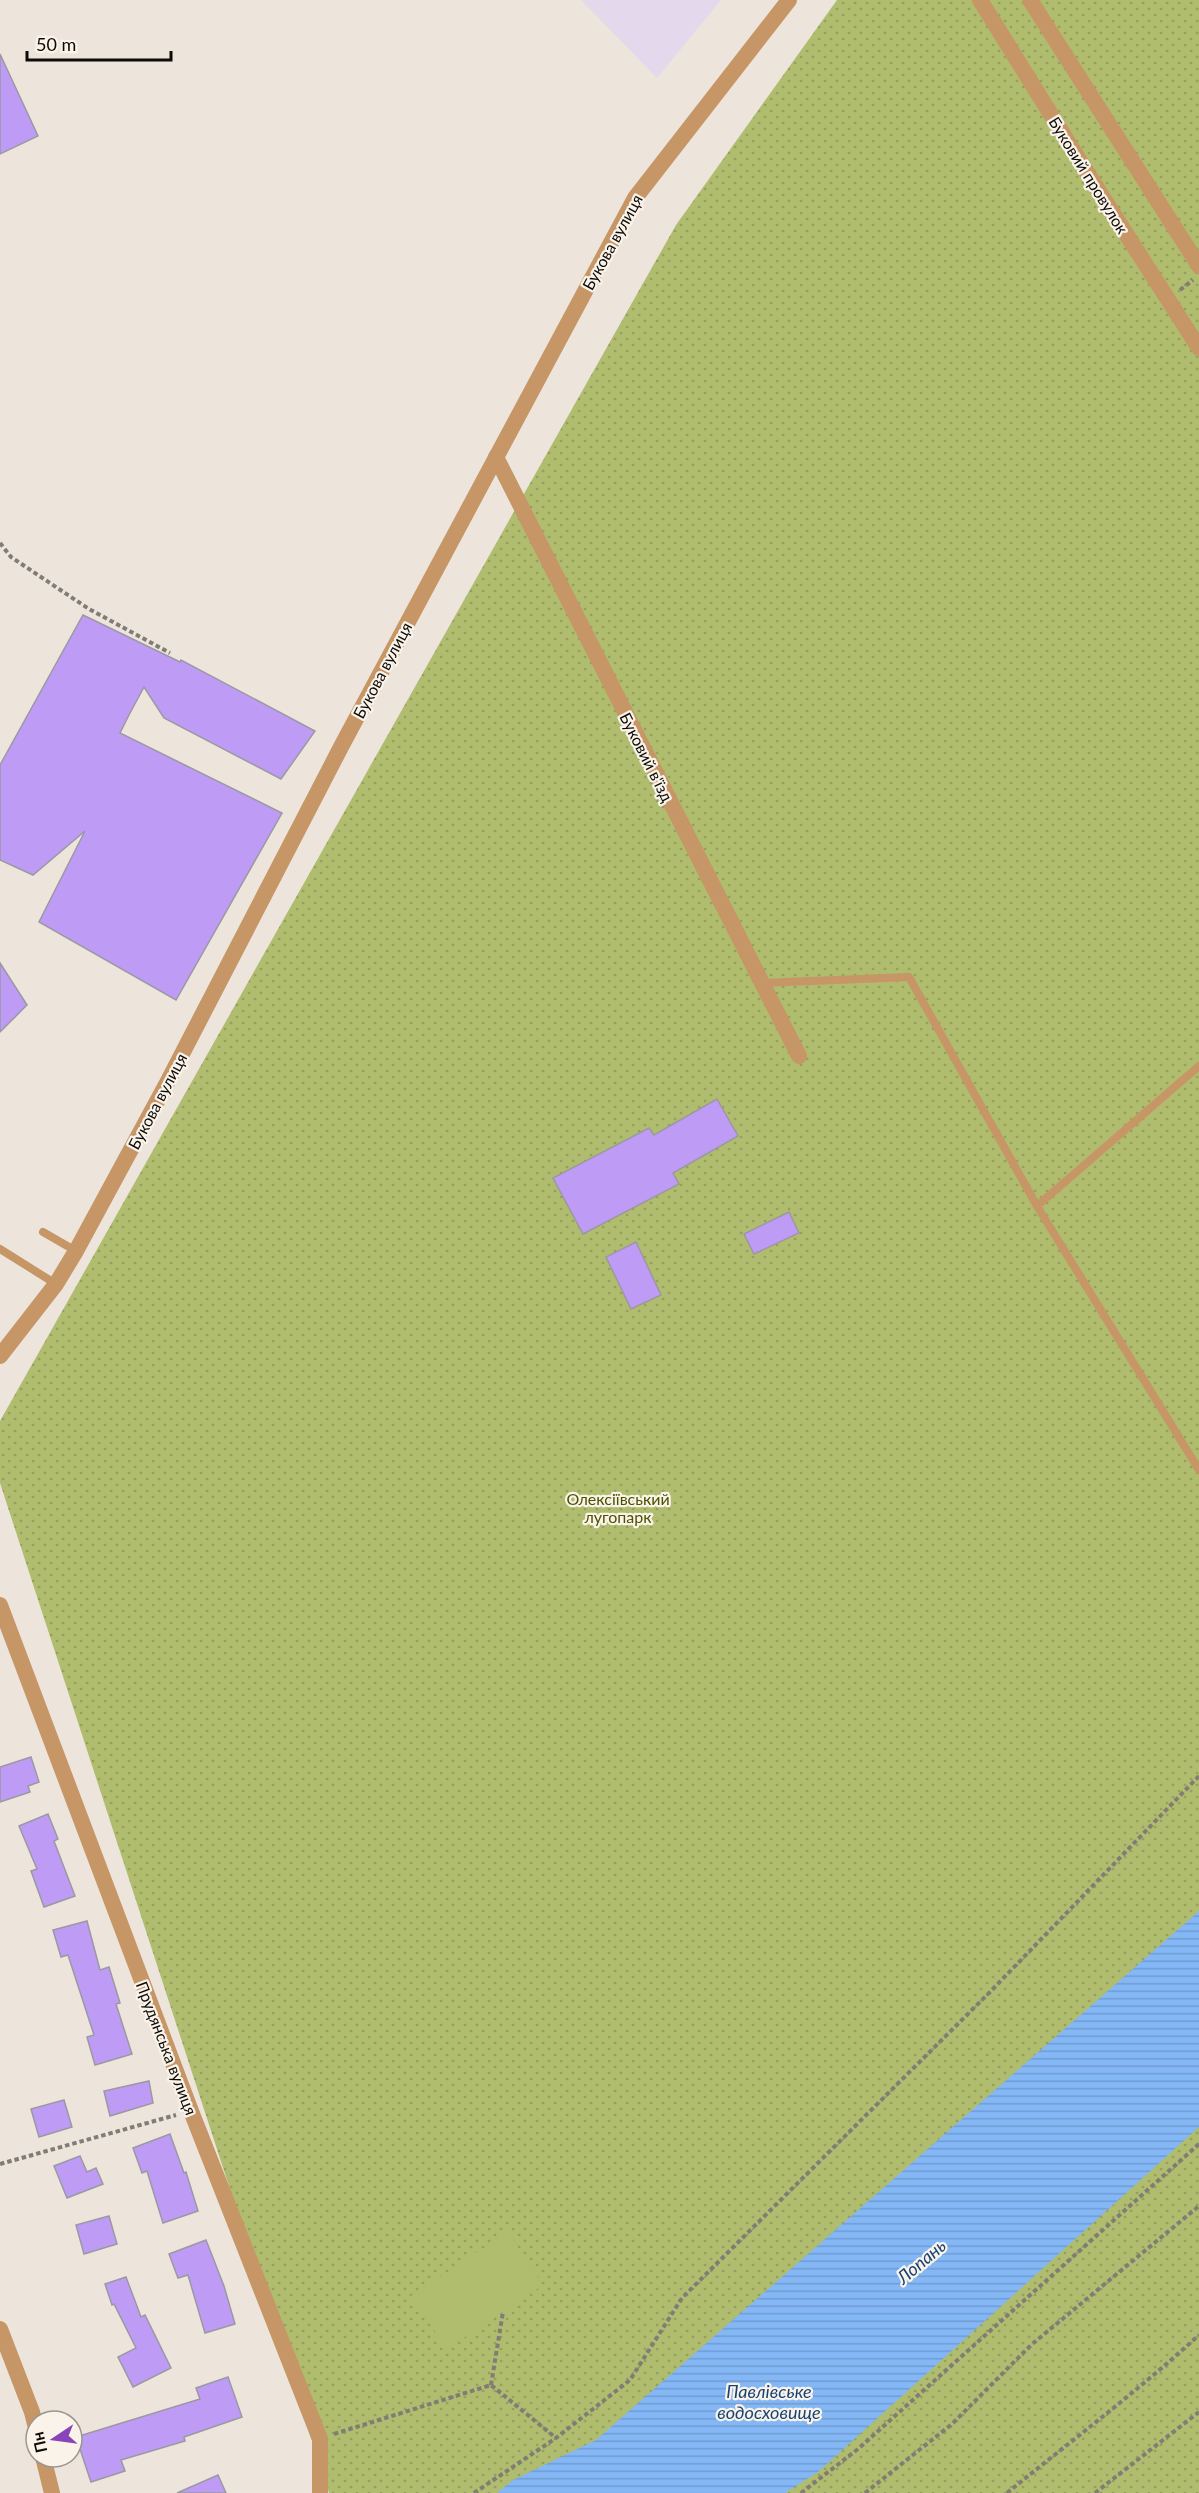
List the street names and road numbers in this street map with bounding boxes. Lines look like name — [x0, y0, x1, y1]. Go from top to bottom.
street label: Буковий провулок — [1045, 113, 1133, 238]
street label: Букова вулиця — [578, 191, 646, 293]
street label: Букова вулиця — [349, 619, 415, 721]
street label: Буковий в'їзд — [616, 709, 678, 805]
street label: Букова вулиця — [124, 1050, 190, 1152]
street label: Прудянська вулиця — [133, 1978, 201, 2118]

